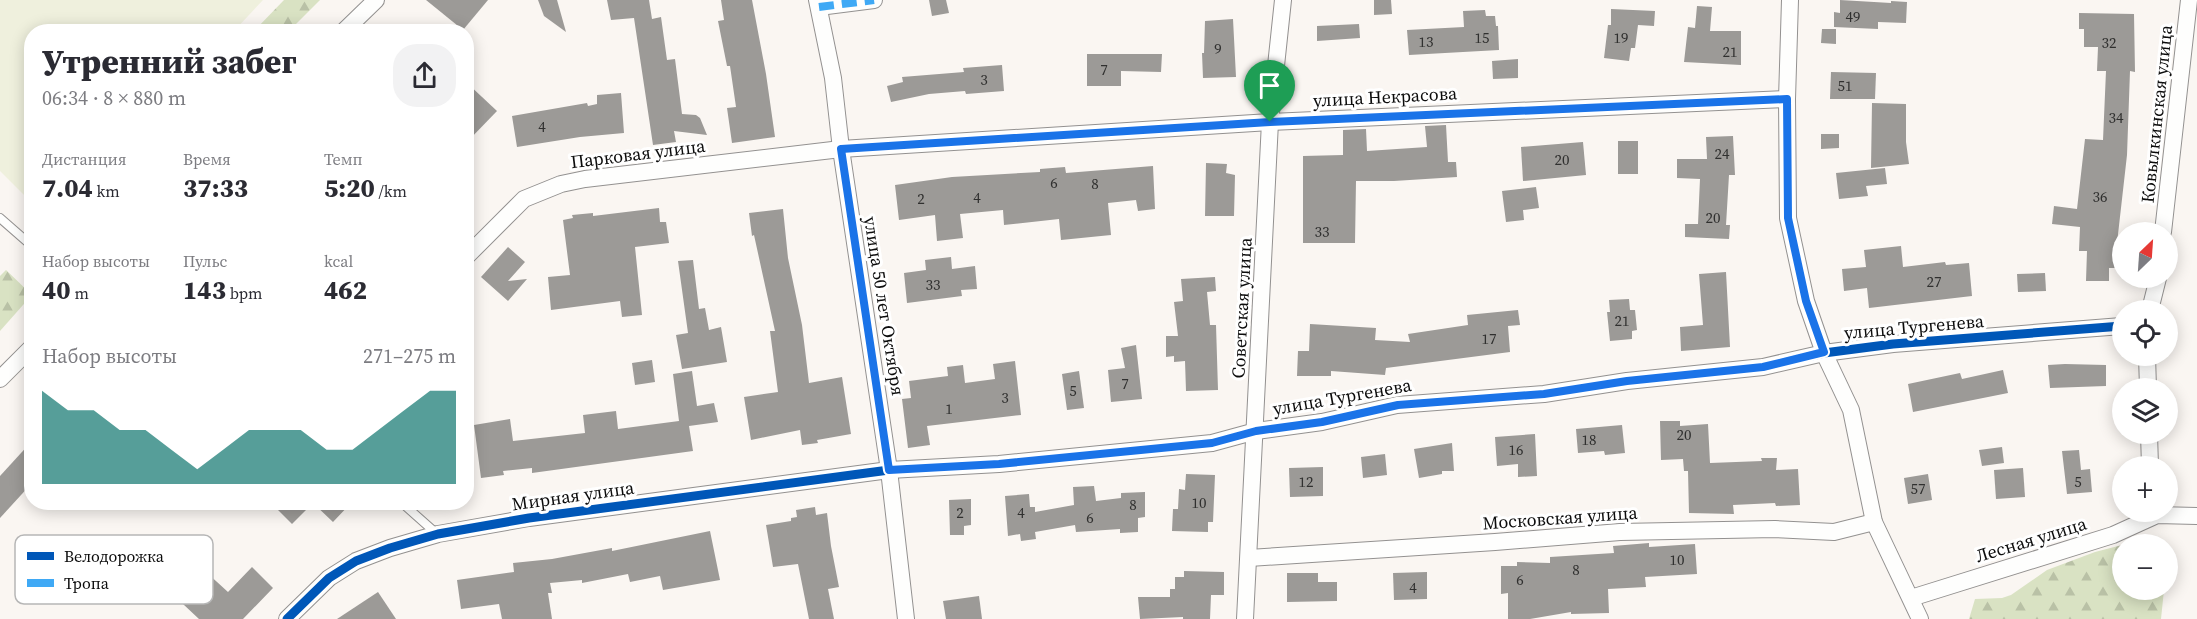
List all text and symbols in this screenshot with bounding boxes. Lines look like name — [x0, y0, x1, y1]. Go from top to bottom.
house number: 49 — [1845, 6, 1861, 27]
street label: Ковылкинская улица — [2135, 23, 2178, 204]
house number: 15 — [1474, 27, 1490, 48]
house number: 19 — [1613, 27, 1629, 48]
house number: 13 — [1418, 31, 1434, 52]
house number: 32 — [2101, 32, 2117, 53]
house number: 9 — [1214, 38, 1222, 59]
text: Утренний забег — [42, 39, 297, 84]
house number: 21 — [1722, 41, 1738, 62]
button: share — [393, 44, 456, 107]
house number: 7 — [1100, 59, 1108, 80]
pin — [1244, 60, 1295, 122]
house number: 3 — [980, 69, 988, 90]
icon: arrive — [1253, 69, 1286, 102]
house number: 51 — [1837, 75, 1853, 96]
street label: улица Некрасова — [1312, 80, 1458, 113]
text: 06:34 · 8 × 880 m — [42, 84, 186, 112]
house number: 34 — [2108, 107, 2124, 128]
house number: 4 — [538, 116, 546, 137]
street label: Парковая улица — [569, 133, 707, 174]
house number: 24 — [1714, 143, 1730, 164]
text: Дистанция — [42, 148, 126, 170]
text: Время — [183, 148, 231, 170]
text: Темп — [324, 148, 363, 170]
house number: 20 — [1554, 149, 1570, 170]
text: 7.04 — [42, 170, 93, 206]
text: 37:33 — [183, 170, 248, 206]
text: 5:20 — [324, 170, 375, 206]
house number: 6 — [1050, 172, 1058, 193]
house number: 8 — [1091, 173, 1099, 194]
text: km — [93, 180, 120, 202]
text: /km — [375, 180, 407, 202]
house number: 36 — [2092, 186, 2108, 207]
house number: 4 — [973, 187, 981, 208]
house number: 2 — [917, 188, 925, 209]
house number: 20 — [1705, 207, 1721, 228]
street label: улица 50 лет Октября — [858, 214, 911, 397]
house number: 33 — [1314, 221, 1330, 242]
north arrow — [2112, 222, 2178, 288]
map controls — [2112, 222, 2178, 600]
street label: Советская улица — [1225, 236, 1258, 379]
text: Набор высоты — [42, 250, 150, 272]
text: Пульс — [183, 250, 227, 272]
text: kcal — [324, 250, 353, 272]
house number: 27 — [1926, 271, 1942, 292]
text: 40 — [42, 272, 71, 308]
text: 143 — [183, 272, 226, 308]
text: 462 — [324, 272, 367, 308]
house number: 33 — [925, 274, 941, 295]
text: m — [71, 282, 89, 304]
text: bpm — [226, 282, 263, 304]
button: locate — [2112, 300, 2178, 366]
street label: улица Тургенева — [1843, 308, 1986, 345]
house number: 21 — [1614, 310, 1630, 331]
house number: 17 — [1481, 328, 1497, 349]
text: Набор высоты — [42, 342, 177, 370]
text: 271–275 m — [363, 342, 456, 370]
street label: улица Тургенева — [1271, 372, 1414, 421]
house number: 7 — [1121, 373, 1129, 394]
button: layers — [2112, 378, 2178, 444]
house number: 5 — [1069, 380, 1077, 401]
house number: 3 — [1001, 387, 1009, 408]
house number: 1 — [945, 398, 953, 419]
house number: 20 — [1676, 424, 1692, 445]
house number: 18 — [1581, 429, 1597, 450]
house number: 16 — [1508, 439, 1524, 460]
button: + — [2112, 456, 2178, 522]
house number: 12 — [1298, 471, 1314, 492]
house number: 5 — [2074, 471, 2082, 492]
street label: Мирная улица — [510, 474, 636, 516]
house number: 57 — [1910, 478, 1926, 499]
house number: 10 — [1191, 492, 1207, 513]
house number: 8 — [1129, 494, 1137, 515]
street label: Московская улица — [1482, 500, 1639, 535]
house number: 2 — [956, 502, 964, 523]
house number: 4 — [1017, 502, 1025, 523]
house number: 6 — [1086, 507, 1094, 528]
street label: Лесная улица — [1972, 511, 2090, 568]
button: − — [2112, 534, 2178, 600]
legend — [15, 535, 213, 604]
text: Велодорожка — [64, 545, 165, 567]
house number: 10 — [1669, 549, 1685, 570]
house number: 8 — [1572, 559, 1580, 580]
house number: 6 — [1516, 569, 1524, 590]
text: Тропа — [64, 572, 110, 594]
house number: 4 — [1409, 577, 1417, 598]

